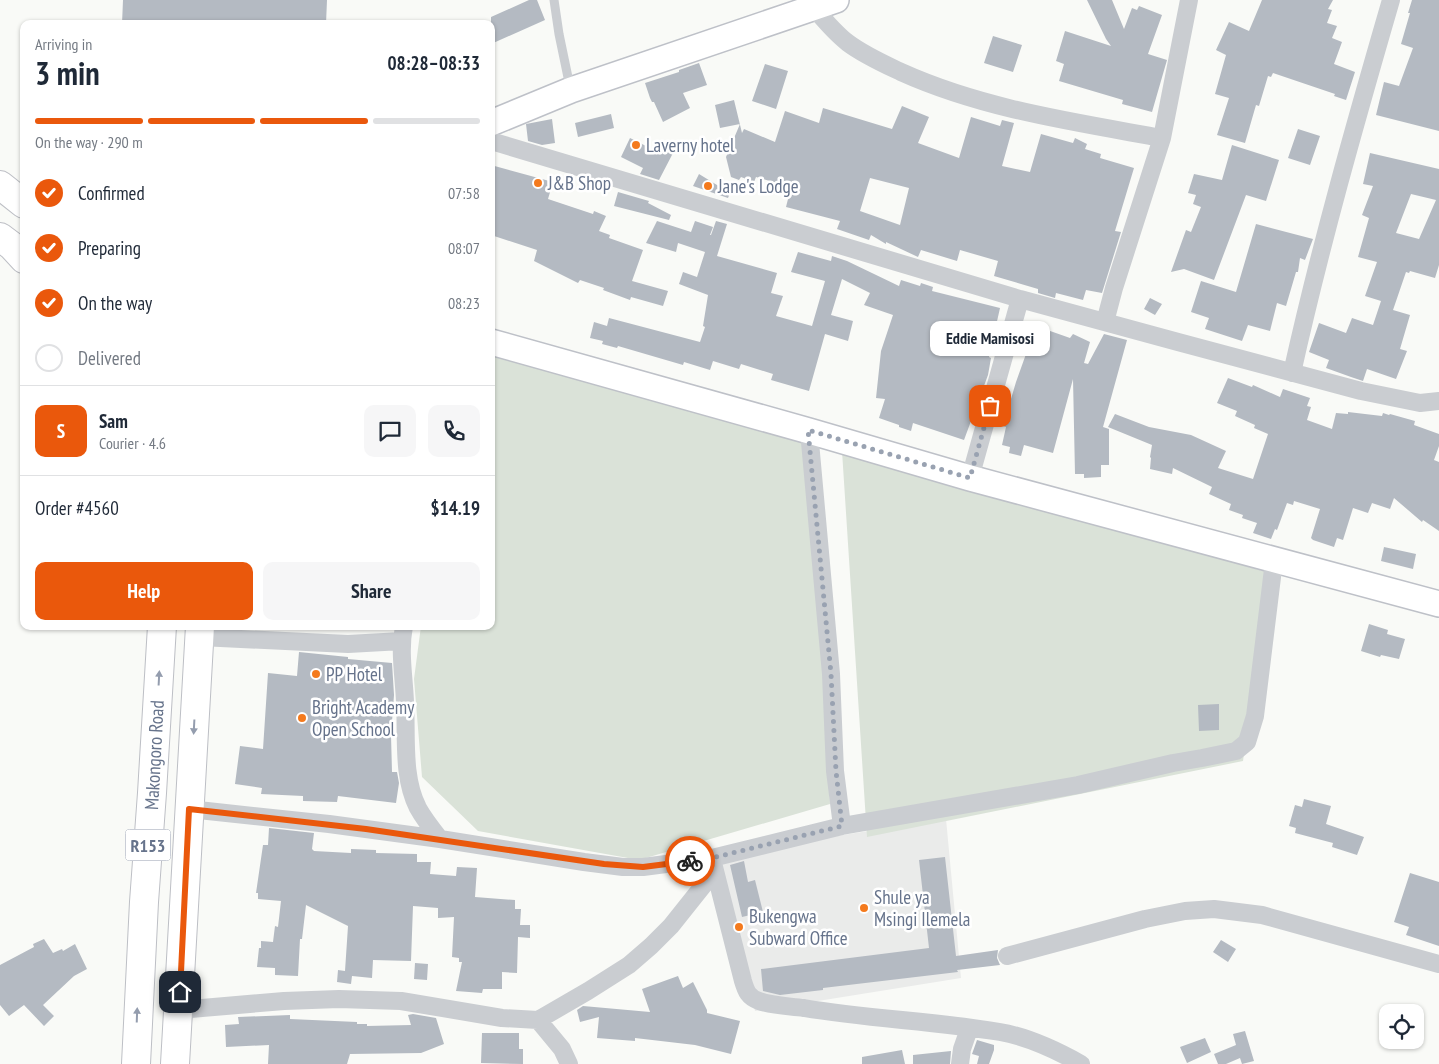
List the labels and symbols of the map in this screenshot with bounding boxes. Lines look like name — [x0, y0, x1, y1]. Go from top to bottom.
place label: Laverny hotel — [646, 133, 735, 157]
marker: Laverny hotel — [630, 139, 642, 151]
place label: J&B Shop — [547, 171, 611, 195]
place label: Jane's Lodge — [717, 174, 799, 198]
marker: J&B Shop — [532, 177, 544, 189]
marker: Jane's Lodge — [702, 180, 714, 192]
callout: Eddie Mamisosi — [930, 321, 1050, 356]
pin — [969, 385, 1011, 427]
place label: PP Hotel — [326, 662, 383, 686]
marker: PP Hotel — [310, 668, 322, 680]
one-way arrow — [155, 670, 163, 686]
place label: Bright Academy Open School — [312, 695, 415, 741]
street label: Makongoro Road — [139, 700, 169, 810]
marker: Bright Academy Open School — [296, 712, 308, 724]
one-way arrow — [190, 720, 198, 736]
road number: R153 — [126, 830, 170, 860]
courier — [665, 836, 715, 886]
place label: Shule ya Msingi Ilemela — [874, 885, 970, 931]
marker: Shule ya Msingi Ilemela — [858, 902, 870, 914]
place label: Bukengwa Subward Office — [749, 904, 848, 950]
marker: Bukengwa Subward Office — [733, 921, 745, 933]
pin — [159, 971, 201, 1013]
one-way arrow — [134, 1007, 142, 1023]

